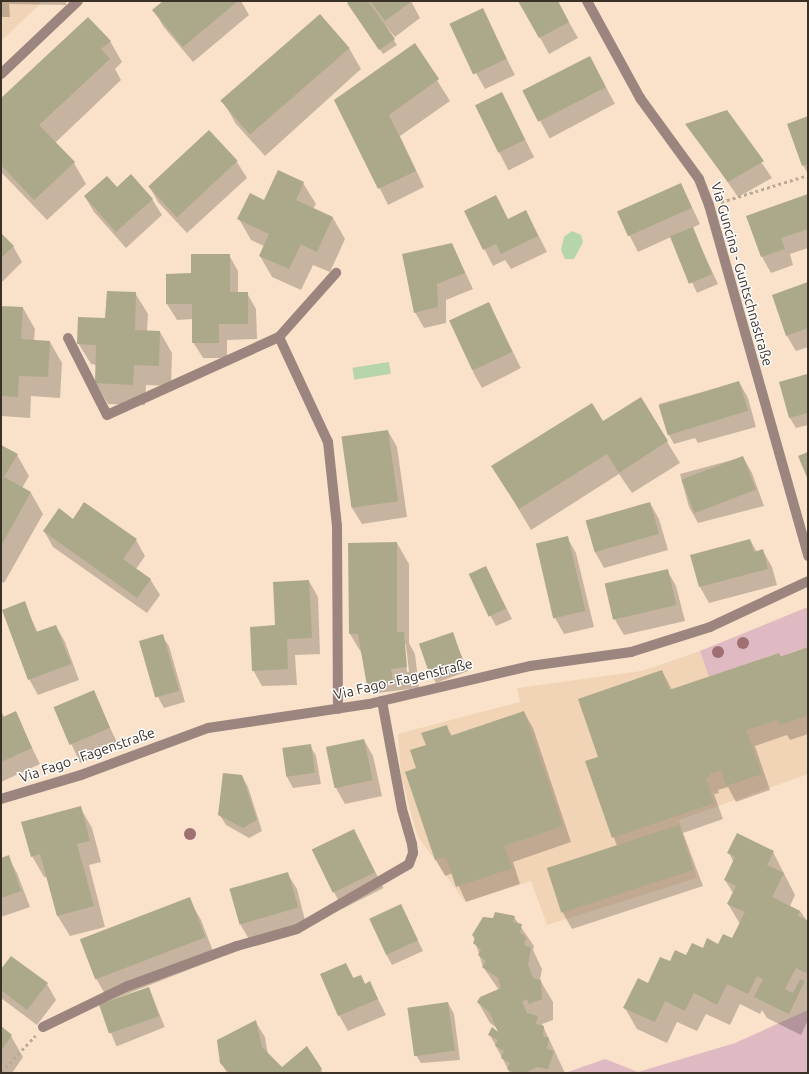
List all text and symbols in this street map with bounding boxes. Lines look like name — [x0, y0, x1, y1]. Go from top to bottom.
street label: Via Guncina - Guntschnastraße — [708, 180, 776, 368]
street label: Via Fago - Fagenstraße — [332, 655, 474, 703]
street label: Via Fago - Fagenstraße — [17, 724, 157, 786]

